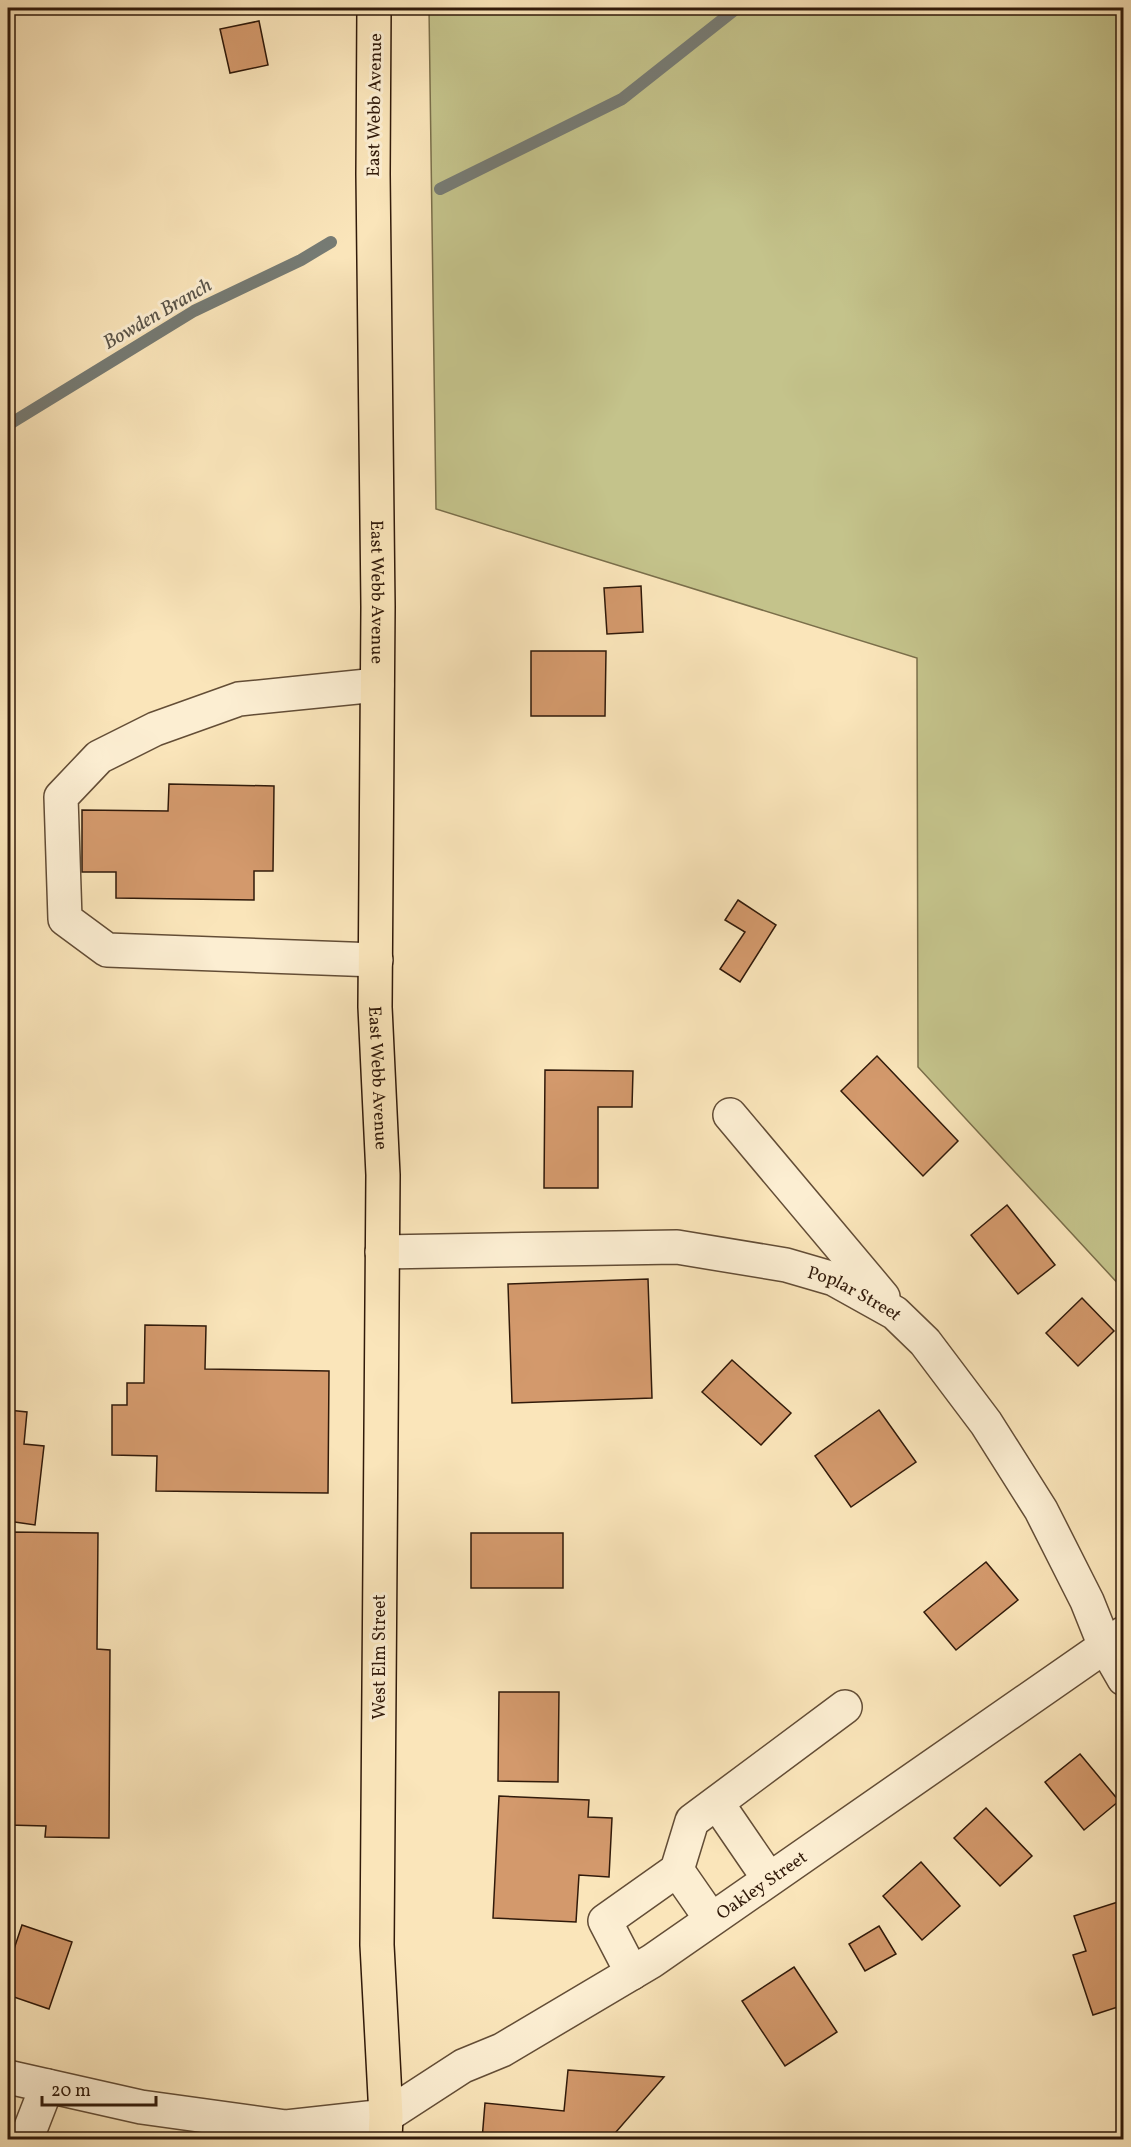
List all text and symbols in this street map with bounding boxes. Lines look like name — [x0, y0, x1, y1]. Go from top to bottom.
street label: East Webb Avenue — [362, 33, 389, 177]
water label: Bowden Branch — [98, 272, 218, 357]
street label: East Webb Avenue — [363, 520, 389, 664]
street label: East Webb Avenue — [361, 1005, 393, 1151]
street label: Poplar Street — [804, 1261, 907, 1327]
street label: West Elm Street — [368, 1594, 393, 1720]
street label: Oakley Street — [712, 1846, 813, 1927]
scale bar — [42, 2069, 156, 2107]
text: 20 m — [51, 2079, 91, 2104]

